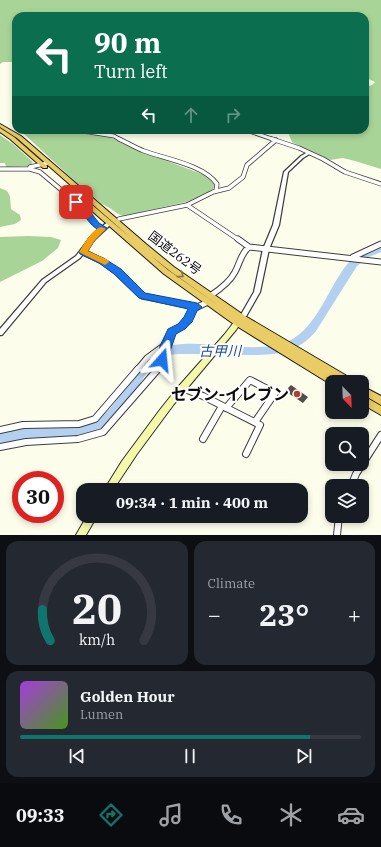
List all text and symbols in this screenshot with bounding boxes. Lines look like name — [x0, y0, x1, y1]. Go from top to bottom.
text: 90 m — [94, 24, 161, 61]
icon: left — [28, 28, 80, 80]
text: Turn left — [94, 60, 168, 83]
icon: left — [138, 104, 160, 126]
icon: ahead — [180, 104, 202, 126]
icon: right — [222, 104, 244, 126]
pin — [59, 185, 93, 219]
icon: arrive — [65, 191, 87, 213]
street label: 国道262号 — [145, 227, 205, 279]
one-way arrow — [176, 270, 183, 277]
position arrow — [141, 339, 183, 381]
water label: 古甲川 — [199, 342, 243, 360]
north arrow — [325, 375, 369, 419]
map controls — [325, 375, 369, 523]
place label: セブン-イレブン — [171, 384, 289, 404]
marker: セブン-イレブン — [292, 389, 302, 399]
button: search — [325, 427, 369, 471]
speed limit sign: 30 — [12, 471, 64, 523]
button: layers — [325, 479, 369, 523]
text: 09:34 · 1 min · 400 m — [116, 493, 268, 512]
text: Climate — [208, 575, 255, 592]
text: 20 — [72, 581, 122, 635]
text: 23° — [259, 595, 309, 634]
text: − — [208, 600, 221, 629]
text: + — [348, 600, 361, 629]
text: km/h — [79, 630, 115, 649]
text: Golden Hour — [80, 687, 175, 706]
text: Lumen — [80, 706, 123, 723]
icon: previous — [66, 745, 88, 767]
icon: pause — [179, 745, 201, 767]
icon: next — [293, 745, 315, 767]
icon: directions — [97, 801, 125, 829]
icon: music — [157, 801, 185, 829]
icon: phone — [217, 801, 245, 829]
icon: climate — [277, 801, 305, 829]
icon: car — [337, 801, 365, 829]
text: 09:33 — [16, 804, 65, 827]

